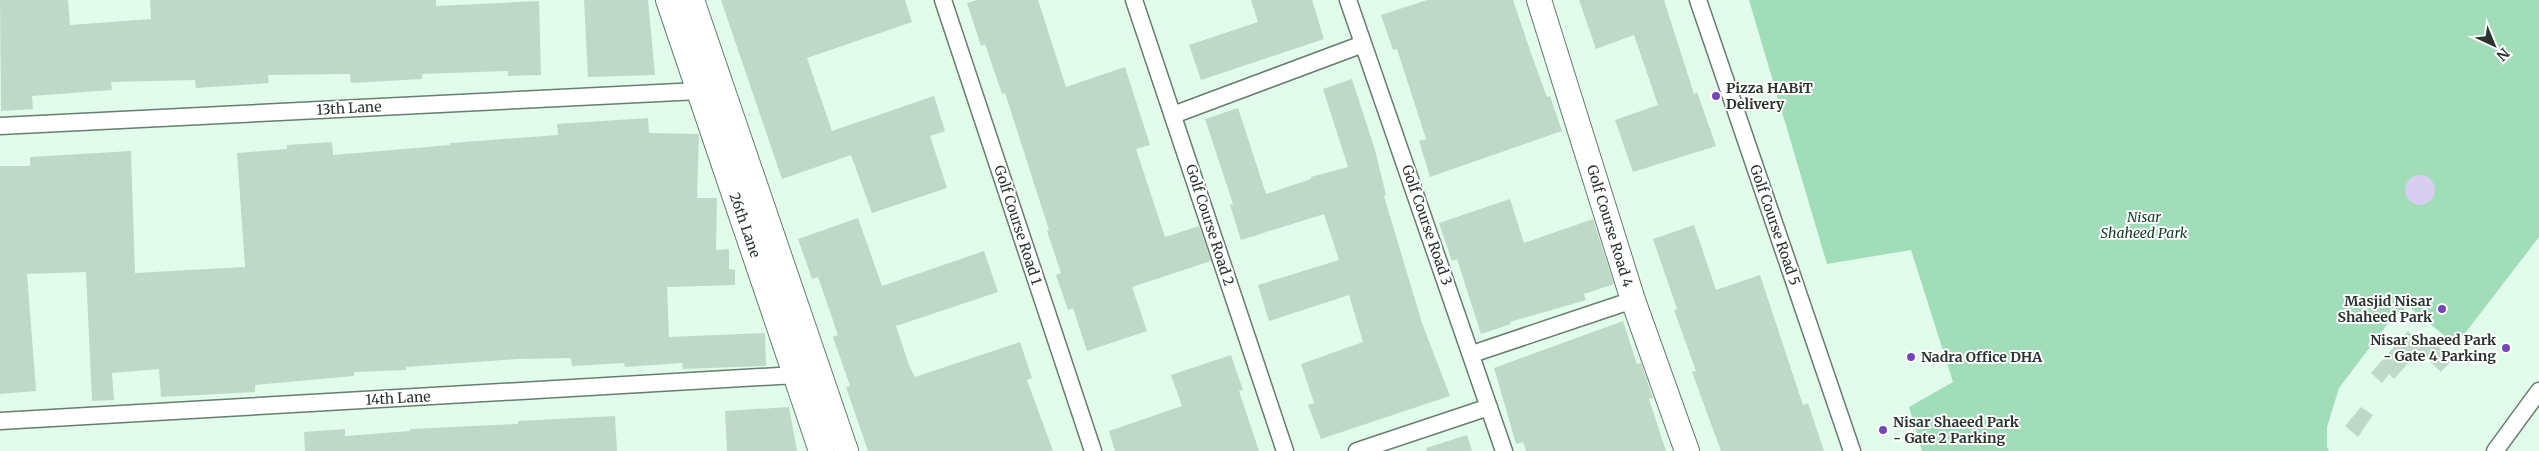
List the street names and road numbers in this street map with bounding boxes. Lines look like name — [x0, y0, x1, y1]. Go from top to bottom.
street label: 13th Lane — [316, 97, 382, 119]
street label: Golf Course Road 2 — [1182, 162, 1238, 288]
street label: Golf Course Road 3 — [1398, 162, 1456, 288]
street label: Golf Course Road 5 — [1746, 162, 1804, 288]
street label: Golf Course Road 1 — [990, 163, 1046, 287]
street label: Golf Course Road 4 — [1583, 163, 1637, 290]
street label: 26th Lane — [726, 190, 764, 260]
street label: 14th Lane — [365, 387, 431, 409]

